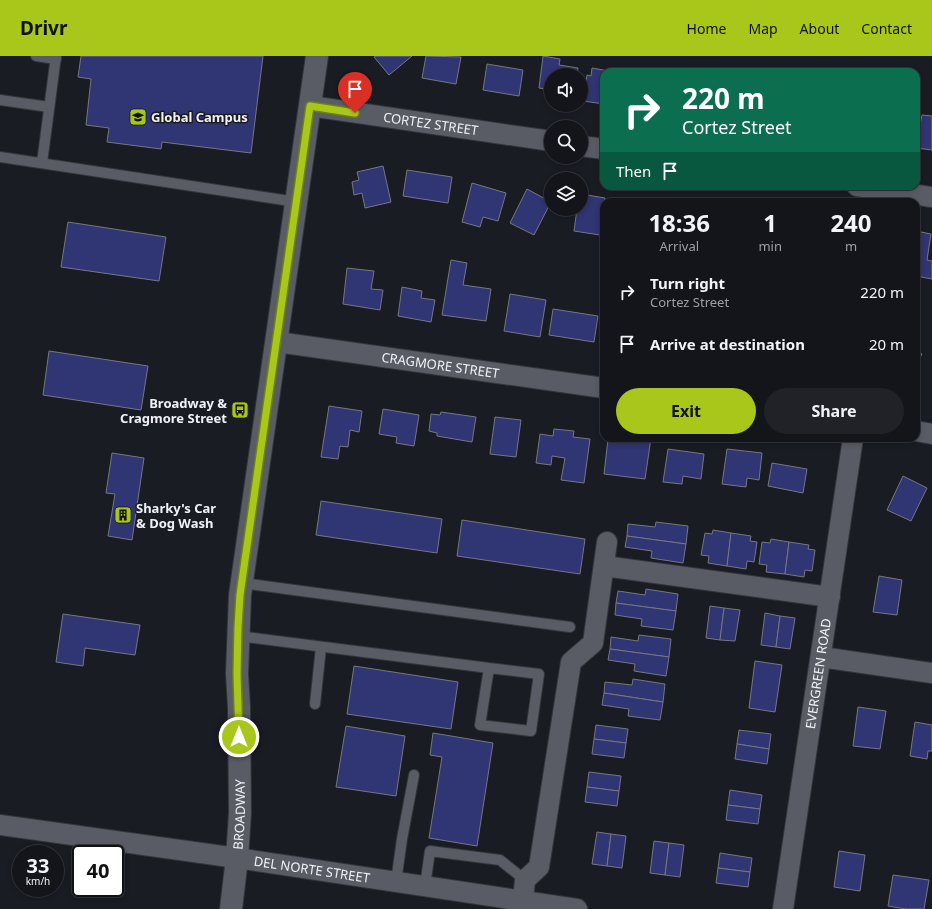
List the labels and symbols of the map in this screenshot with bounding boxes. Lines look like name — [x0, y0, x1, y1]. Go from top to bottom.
pin — [338, 72, 372, 113]
school or university icon: Global Campus — [128, 107, 148, 127]
place label: Global Campus — [151, 108, 248, 126]
street label: CORTEZ STREET — [382, 108, 480, 139]
street label: CRAGMORE STREET — [380, 348, 501, 382]
place label: Broadway & Cragmore Street — [120, 394, 227, 427]
bus stop icon: Broadway & Cragmore Street — [230, 400, 250, 420]
place label: Sharky's Car & Dog Wash — [136, 499, 216, 532]
building icon: Sharky's Car & Dog Wash — [113, 505, 133, 525]
street label: EVERGREEN ROAD — [801, 617, 835, 730]
position arrow — [218, 716, 260, 758]
street label: BROADWAY — [229, 778, 249, 850]
speed limit sign: 40 — [72, 845, 124, 897]
street label: DEL NORTE STREET — [253, 852, 372, 887]

